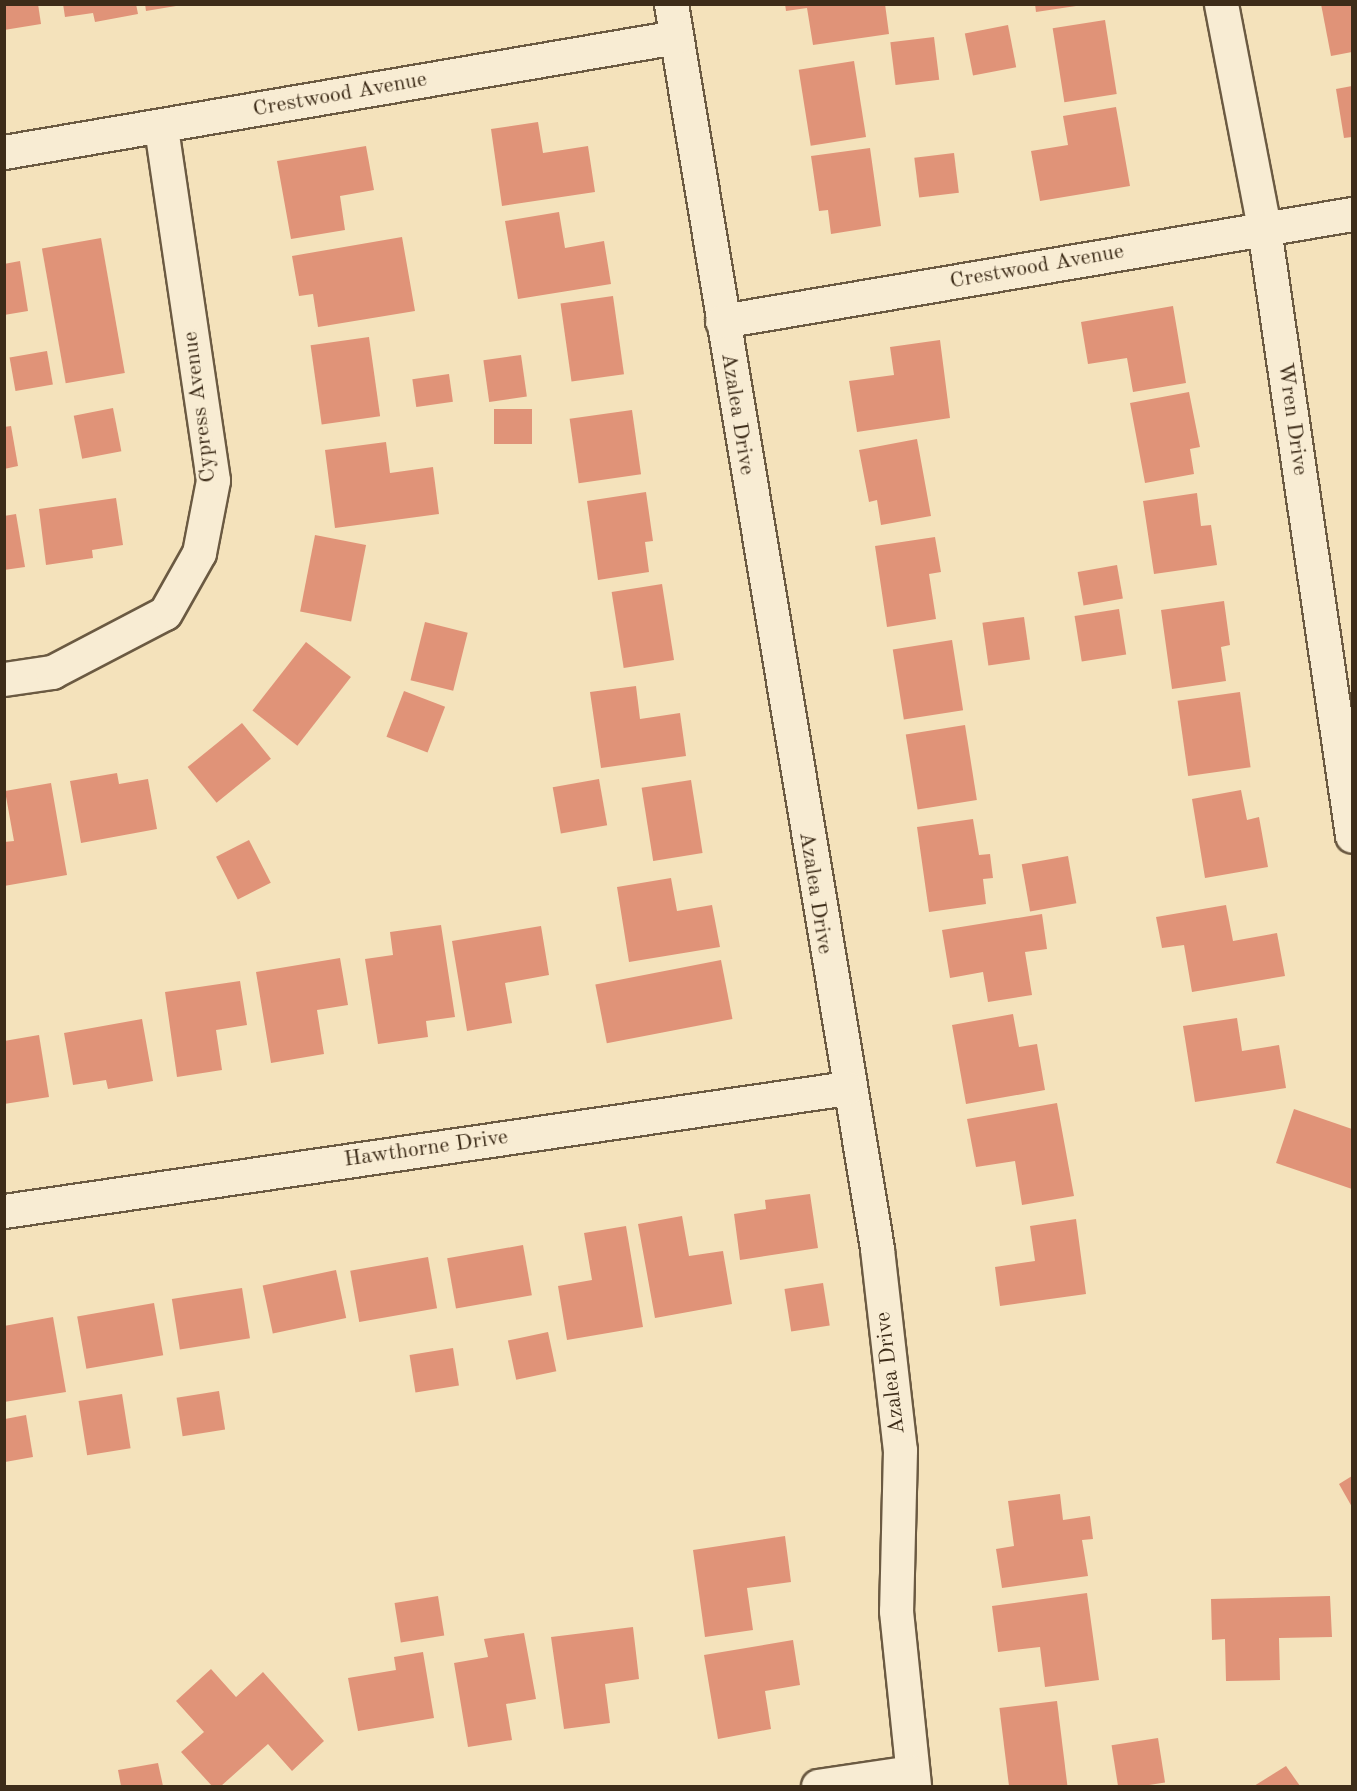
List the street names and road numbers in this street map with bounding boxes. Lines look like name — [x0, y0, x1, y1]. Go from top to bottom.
street label: Crestwood Avenue — [251, 67, 429, 123]
street label: Crestwood Avenue — [948, 239, 1126, 295]
street label: Cypress Avenue — [178, 330, 222, 484]
street label: Azalea Drive — [714, 351, 760, 477]
street label: Wren Drive — [1271, 361, 1313, 477]
street label: Azalea Drive — [792, 830, 838, 956]
street label: Hawthorne Drive — [342, 1124, 510, 1174]
street label: Azalea Drive — [870, 1310, 912, 1436]

